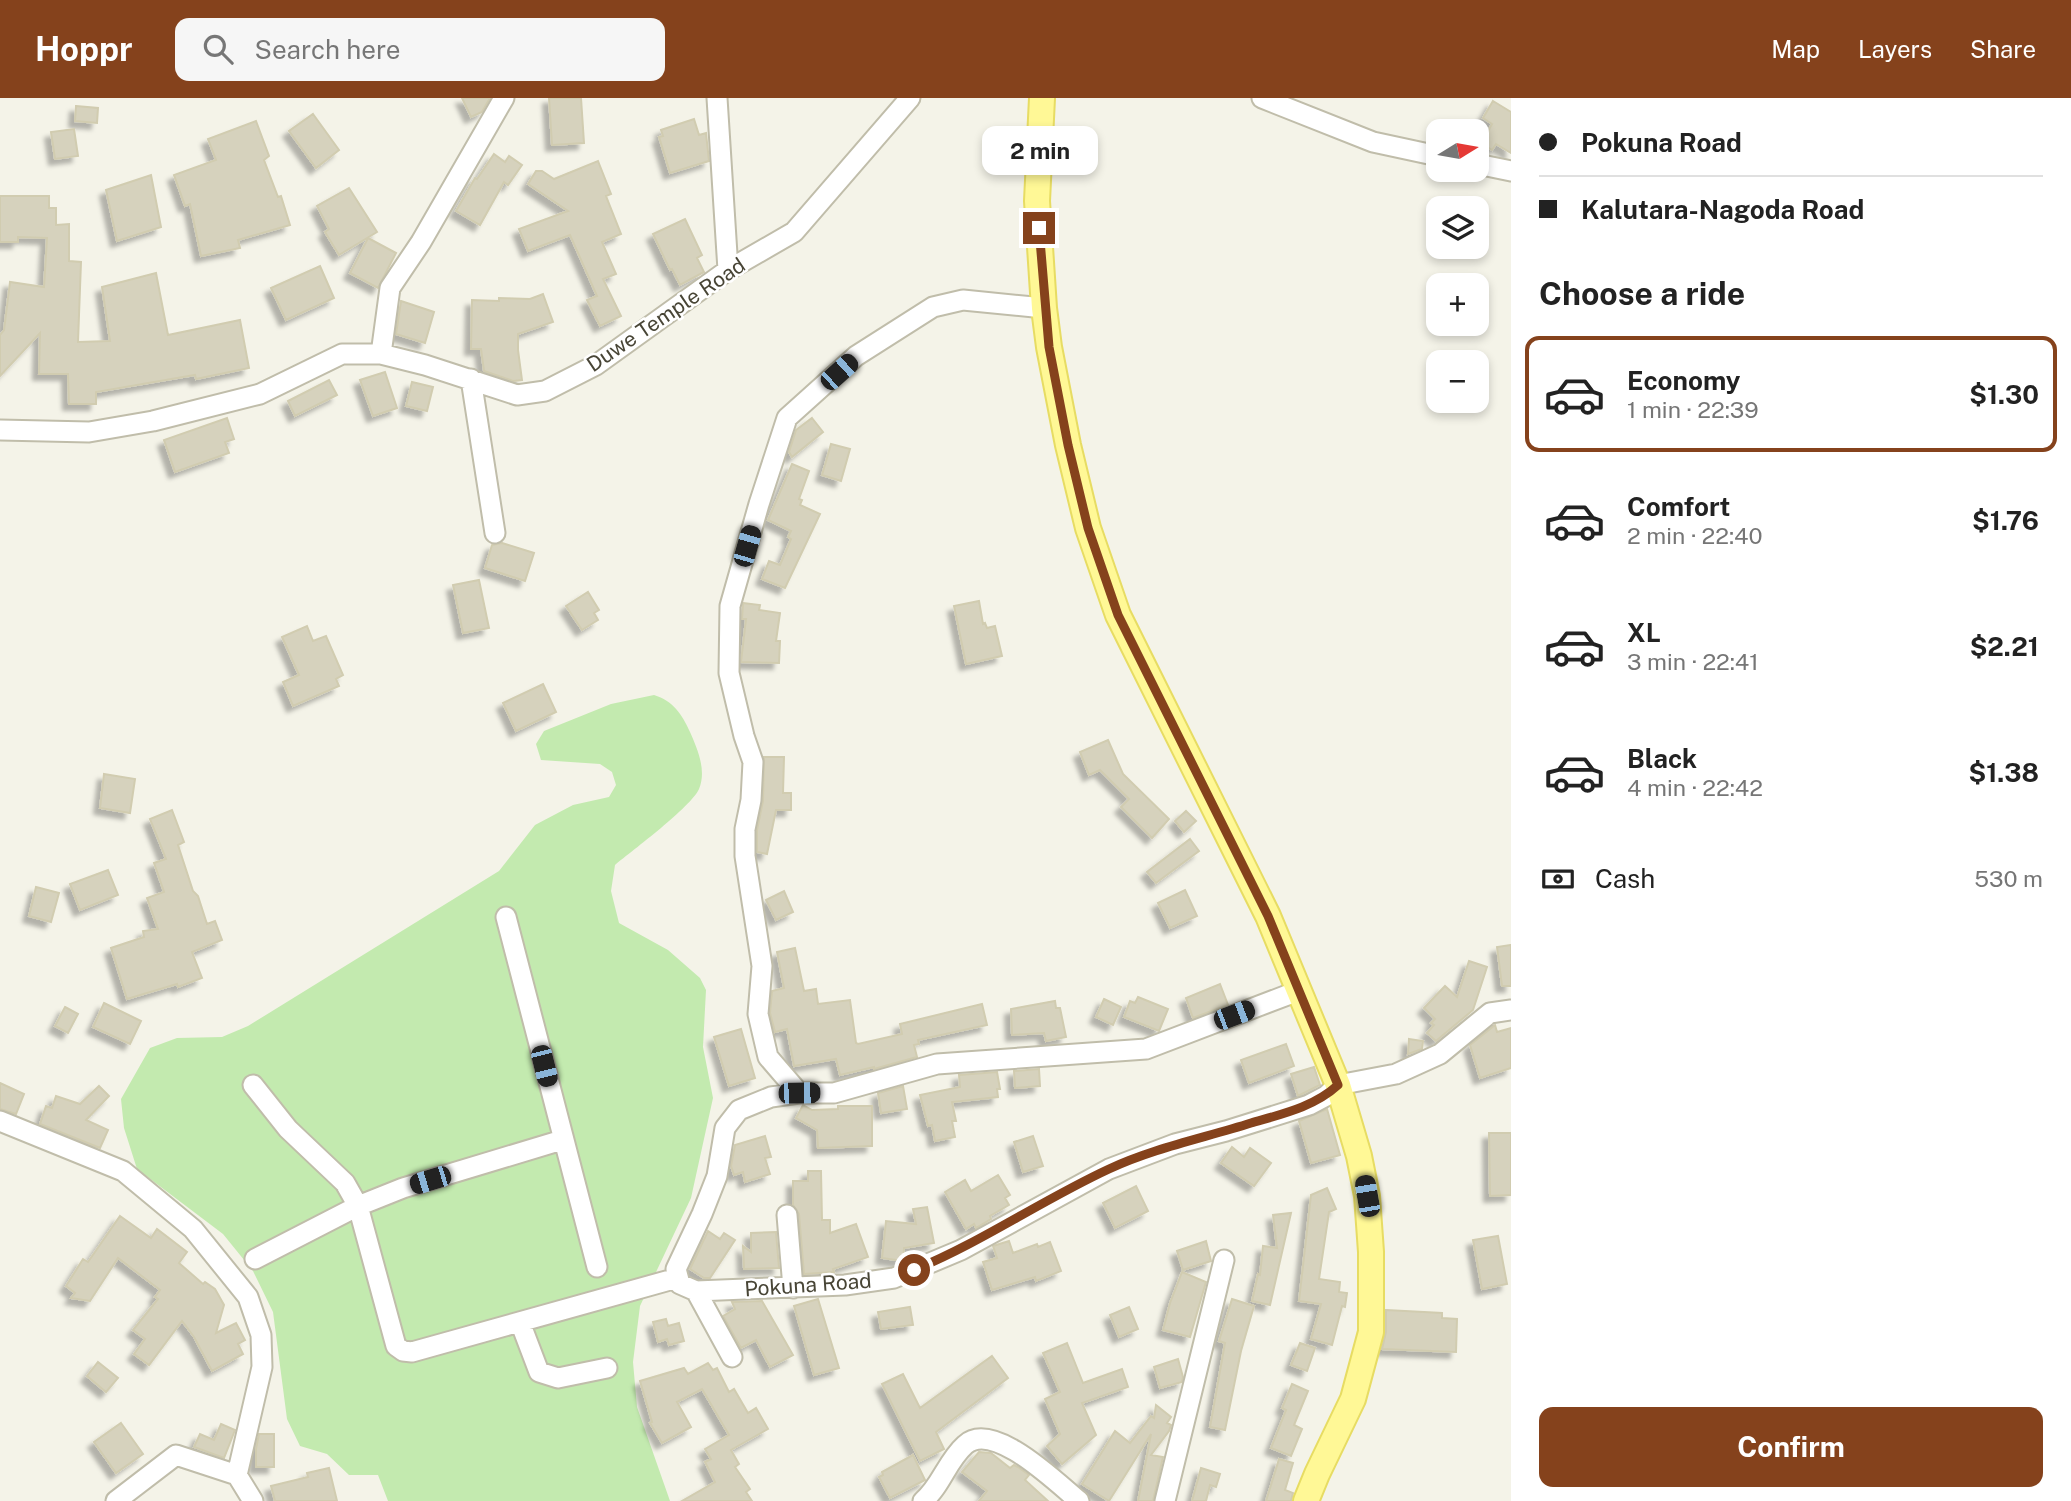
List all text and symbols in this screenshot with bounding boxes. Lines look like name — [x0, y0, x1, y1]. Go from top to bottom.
search box — [175, 18, 665, 81]
text: Hoppr — [35, 30, 133, 68]
icon: search — [199, 30, 237, 68]
text: Search here — [255, 34, 401, 65]
text: Map — [1771, 35, 1820, 63]
text: Layers — [1858, 35, 1932, 63]
text: Share — [1970, 35, 2036, 63]
north arrow — [1426, 119, 1489, 182]
map controls — [1426, 119, 1489, 413]
callout: 2 min — [981, 127, 1097, 176]
text: Pokuna Road — [1581, 127, 1742, 158]
text: 2 min — [1010, 137, 1070, 164]
text: Kalutara-Nagoda Road — [1581, 194, 1864, 225]
button: layers — [1426, 196, 1489, 259]
route end — [1023, 212, 1055, 244]
street label: Duwe Temple Road — [582, 252, 750, 377]
button: + — [1426, 273, 1489, 336]
text: Choose a ride — [1539, 275, 1745, 312]
car — [817, 350, 862, 394]
button: − — [1426, 350, 1489, 413]
icon: car — [1543, 363, 1606, 426]
text: Economy — [1627, 365, 1740, 396]
text: $1.30 — [1969, 379, 2039, 410]
text: 1 min · 22:39 — [1627, 396, 1759, 423]
icon: car — [1543, 489, 1606, 552]
text: Comfort — [1627, 491, 1730, 522]
text: $1.76 — [1972, 505, 2039, 536]
text: 2 min · 22:40 — [1627, 522, 1763, 549]
car — [732, 523, 763, 569]
icon: car — [1543, 615, 1606, 678]
text: XL — [1627, 617, 1661, 648]
text: $2.21 — [1970, 631, 2039, 662]
text: 3 min · 22:41 — [1627, 648, 1759, 675]
icon: car — [1543, 741, 1606, 804]
text: Black — [1627, 743, 1697, 774]
text: $1.38 — [1969, 757, 2039, 788]
text: 4 min · 22:42 — [1627, 774, 1763, 801]
icon: cash — [1539, 860, 1577, 898]
text: Cash — [1595, 863, 1655, 894]
text: 530 m — [1974, 865, 2043, 892]
car — [1211, 998, 1258, 1032]
car — [529, 1043, 560, 1089]
car — [778, 1082, 821, 1104]
car — [407, 1164, 454, 1196]
car — [1354, 1173, 1381, 1219]
route start — [898, 1254, 930, 1286]
street label: Pokuna Road — [744, 1268, 872, 1301]
button: Confirm — [1539, 1407, 2043, 1487]

